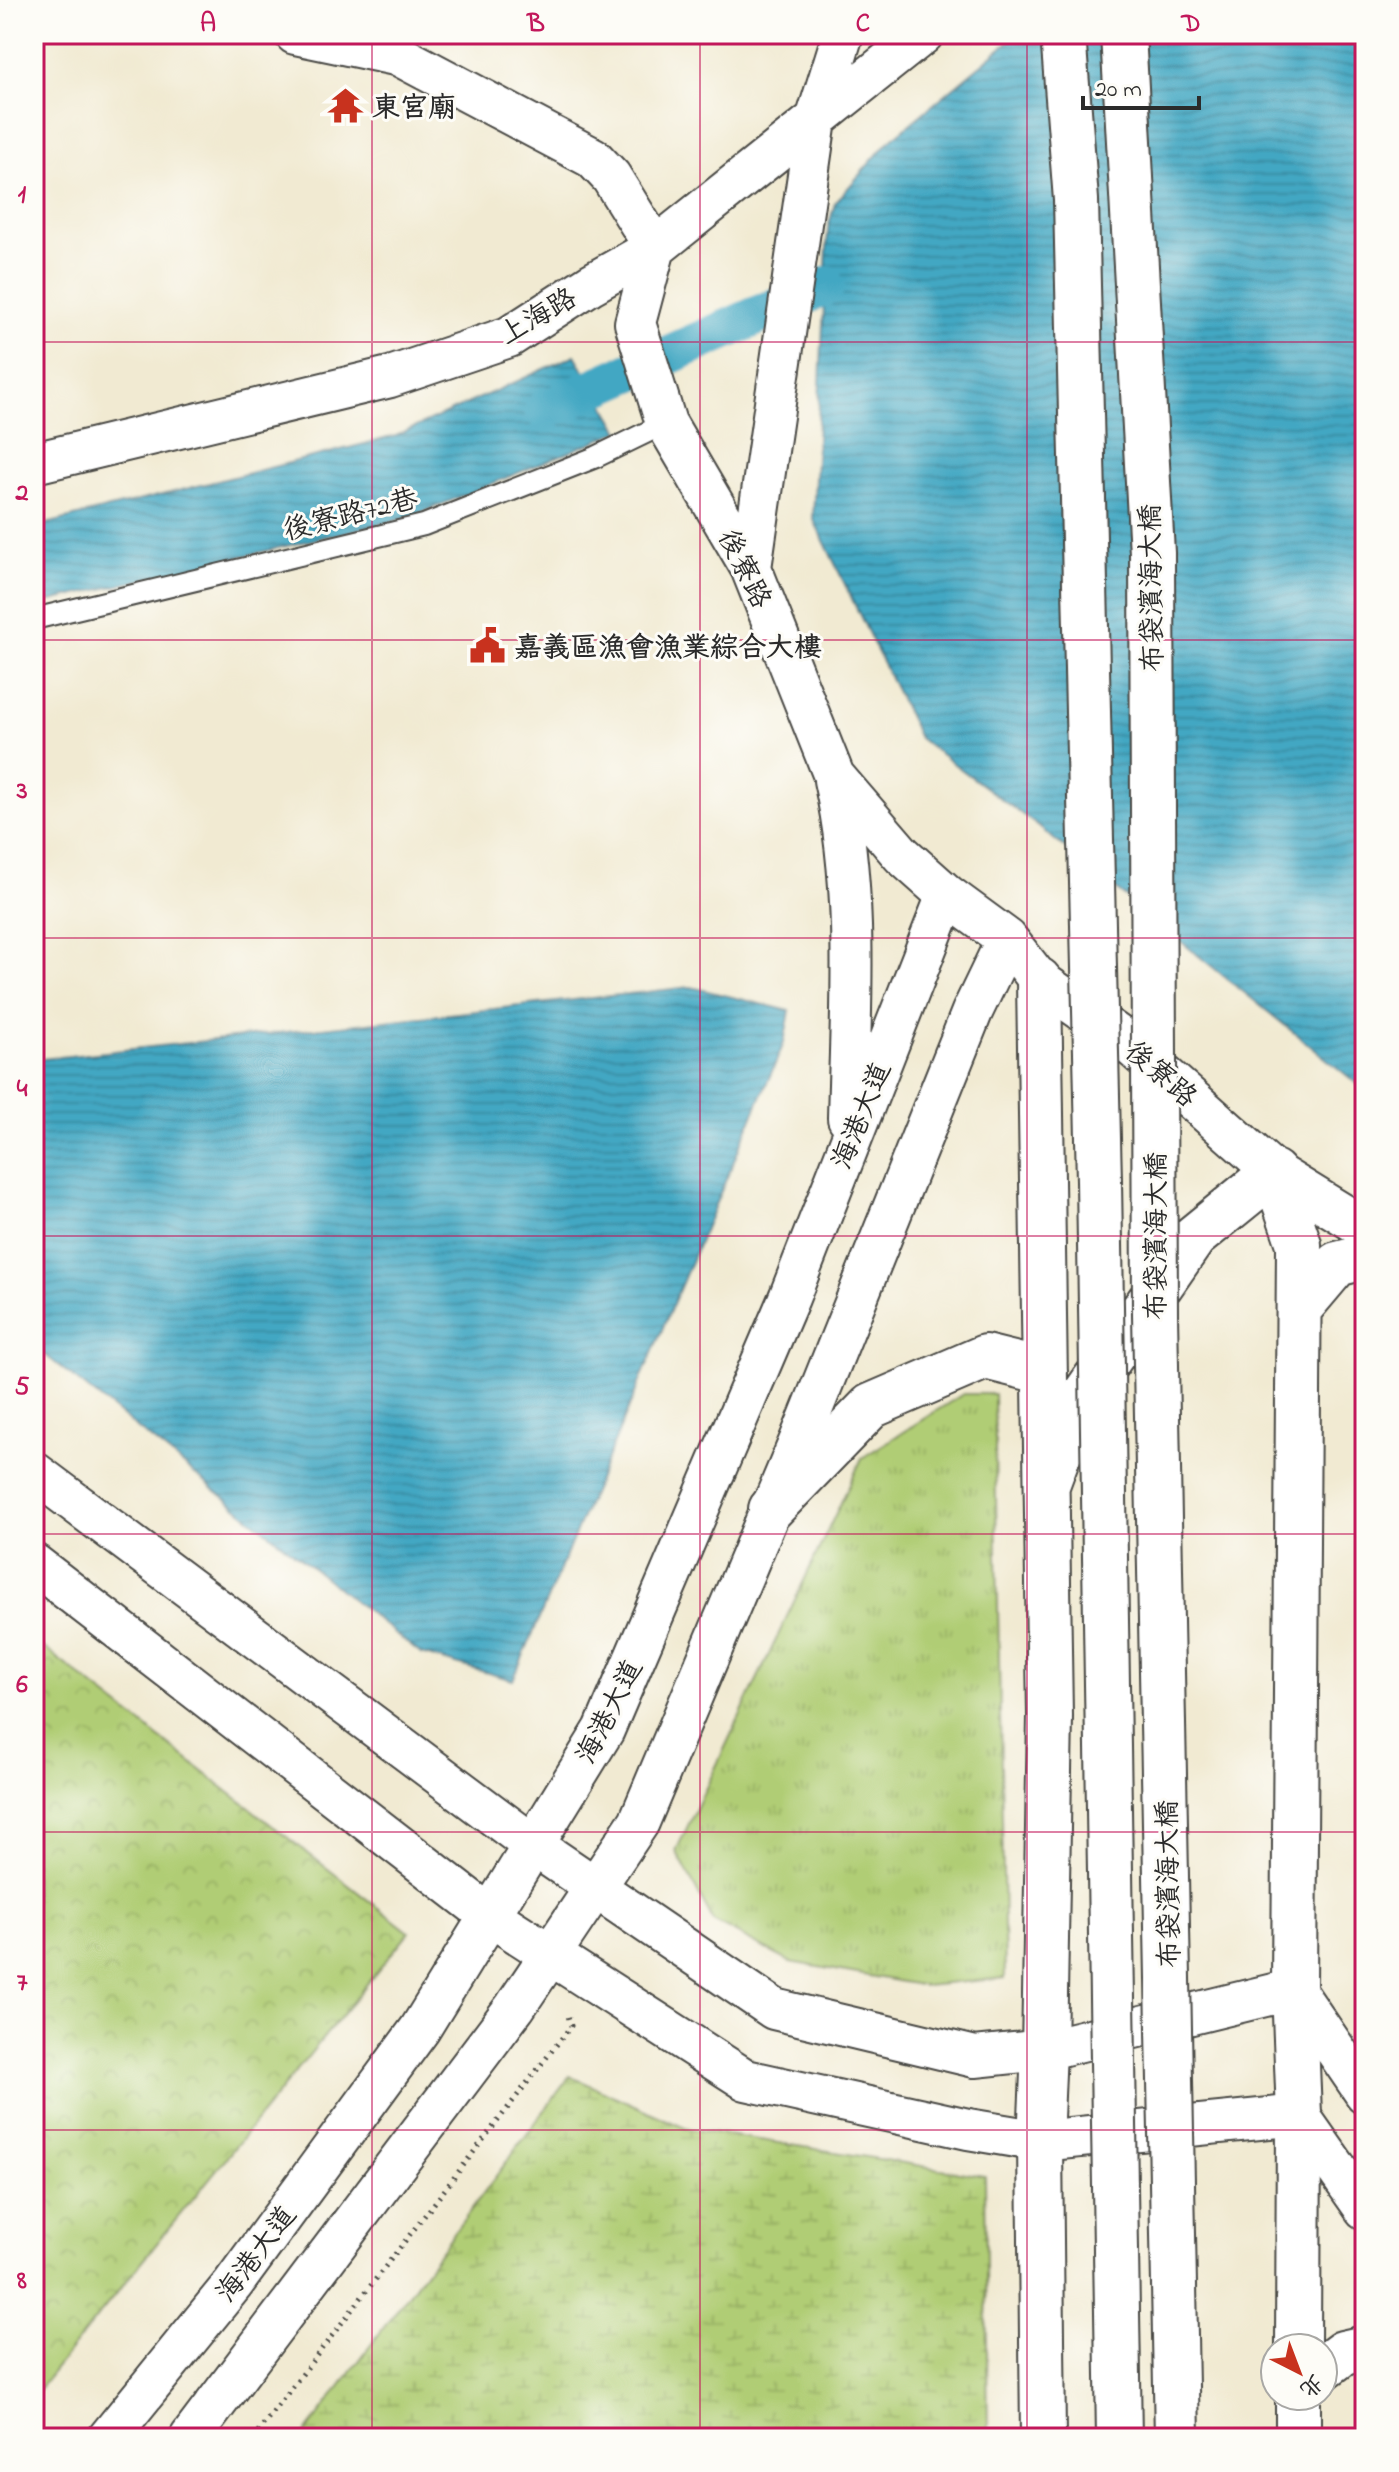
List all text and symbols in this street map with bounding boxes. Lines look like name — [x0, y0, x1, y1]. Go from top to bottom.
text: A — [200, 6, 216, 44]
text: B — [526, 6, 545, 44]
text: C — [856, 6, 870, 44]
text: D — [1180, 6, 1201, 44]
scale bar — [1083, 60, 1199, 110]
text: 20 m — [1095, 73, 1142, 108]
temple icon: 東宮廟 — [327, 87, 365, 125]
place label: 東宮廟 — [372, 89, 456, 130]
text: 1 — [18, 177, 27, 215]
street label: 上海路 — [492, 279, 585, 357]
text: 2 — [15, 475, 29, 513]
street label: 後寮路72巷 — [279, 480, 423, 553]
street label: 布袋濱海大橋 — [1132, 504, 1175, 672]
street label: 後寮路 — [706, 523, 780, 616]
public building icon: 嘉義區漁會漁業綜合大樓 — [469, 627, 507, 665]
place label: 嘉義區漁會漁業綜合大樓 — [514, 629, 822, 670]
text: 3 — [16, 773, 28, 811]
street label: 後寮路 — [1115, 1033, 1205, 1119]
street label: 海港大道 — [823, 1057, 903, 1176]
text: 4 — [17, 1071, 28, 1109]
street label: 布袋濱海大橋 — [1138, 1152, 1179, 1320]
text: 5 — [15, 1369, 30, 1407]
street label: 海港大道 — [567, 1653, 655, 1772]
text: 6 — [16, 1667, 28, 1705]
street label: 布袋濱海大橋 — [1149, 1800, 1192, 1968]
text: 7 — [17, 1965, 28, 2003]
street label: 海港大道 — [208, 2198, 308, 2312]
text: 8 — [16, 2263, 27, 2301]
north arrow — [1259, 2332, 1339, 2412]
text: 北 — [1291, 2365, 1329, 2404]

